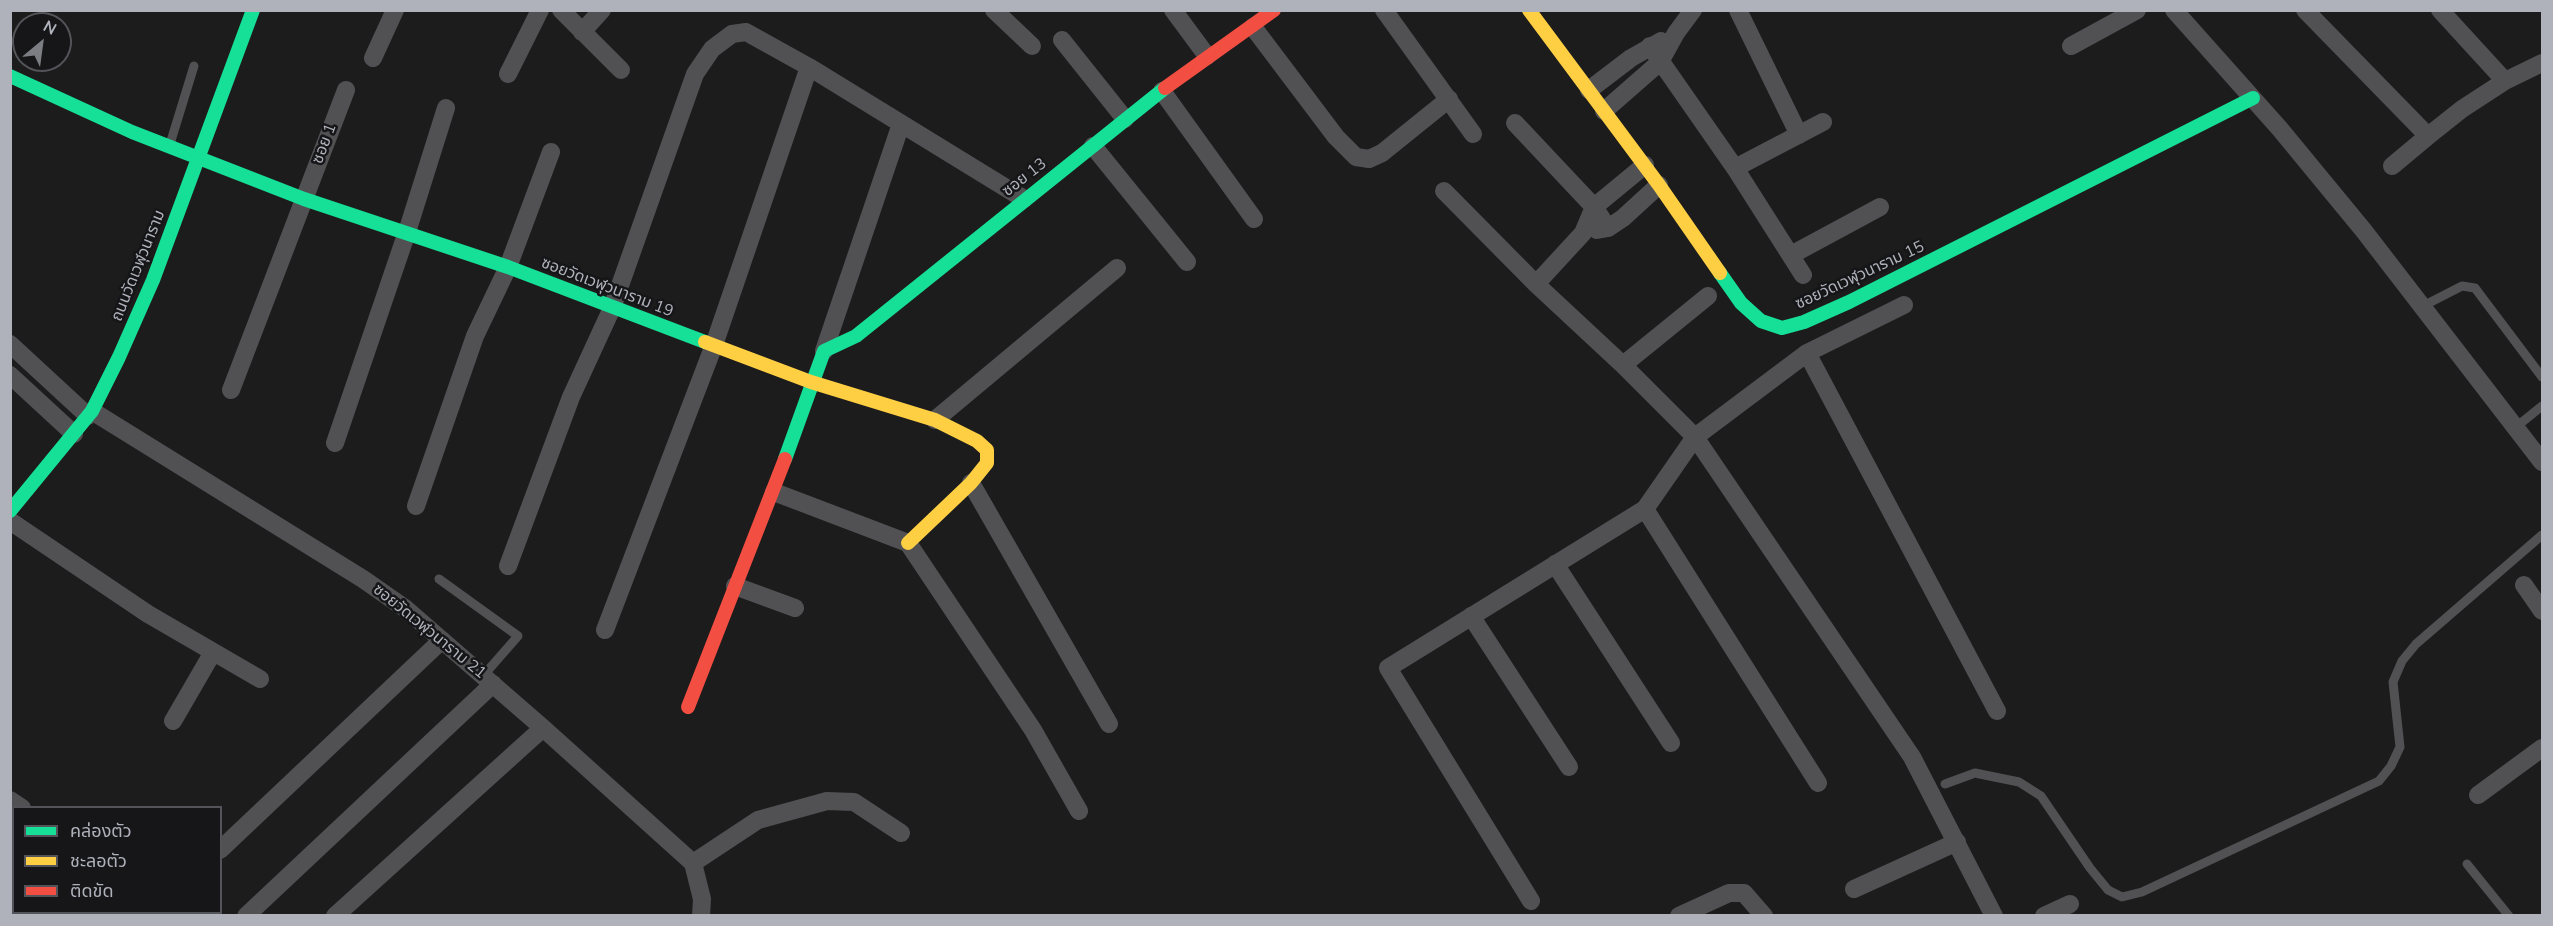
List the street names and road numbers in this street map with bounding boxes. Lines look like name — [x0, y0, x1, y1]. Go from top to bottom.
street label: ซอย 1 — [309, 121, 341, 167]
street label: ซอย 13 — [999, 155, 1051, 201]
street label: ถนนวัดเวฬุวนาราม — [108, 208, 170, 324]
street label: ซอยวัดเวฬุวนาราม 15 — [1792, 238, 1928, 314]
street label: ซอยวัดเวฬุวนาราม 19 — [538, 254, 676, 322]
street label: ซอยวัดเวฬุวนาราม 21 — [369, 580, 489, 684]

